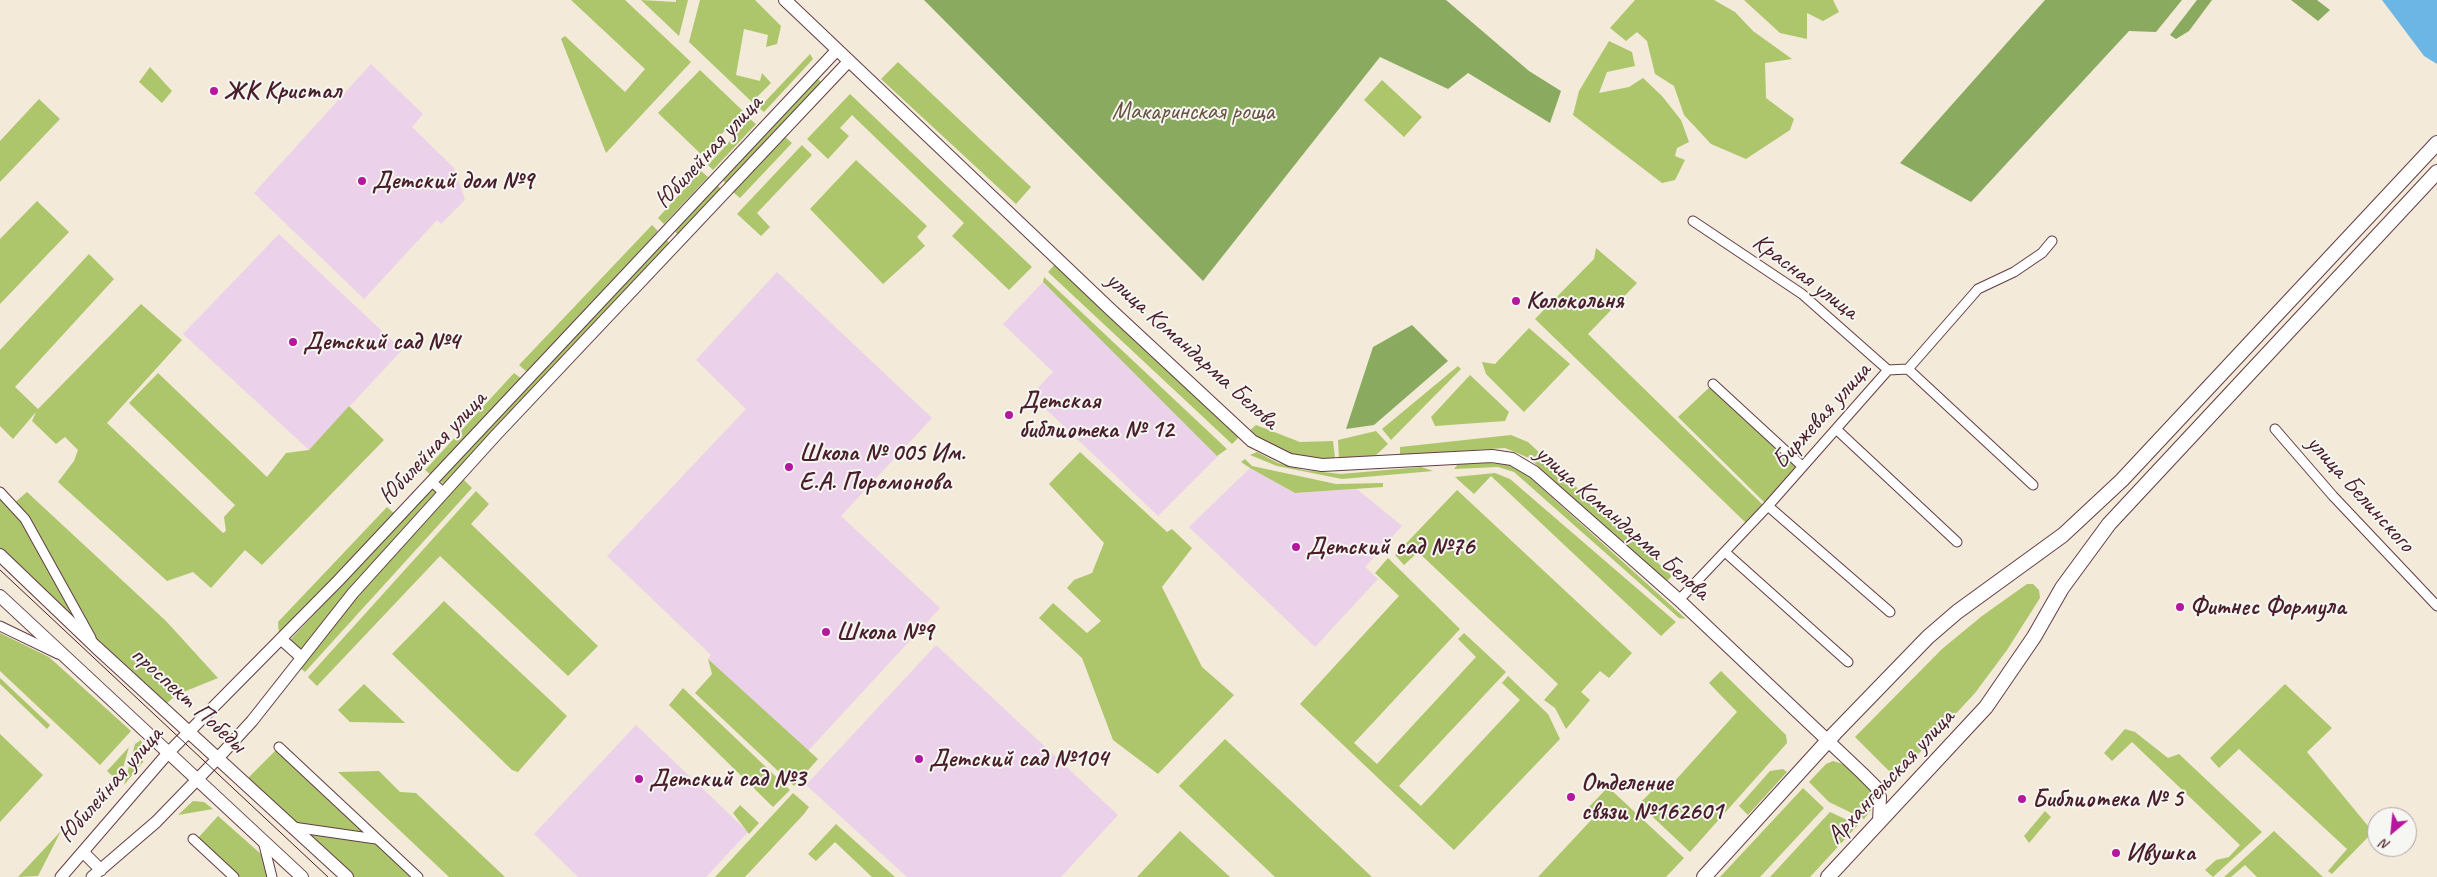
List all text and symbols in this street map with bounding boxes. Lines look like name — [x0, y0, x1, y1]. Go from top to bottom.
place label: ЖК Кристал — [224, 76, 341, 106]
marker: ЖК Кристал — [208, 85, 220, 97]
street label: Юбилейная улица — [649, 89, 769, 215]
park label: Макаринская роща — [1112, 97, 1274, 127]
place label: Детский дом №9 — [372, 166, 533, 196]
marker: Детский дом №9 — [356, 175, 368, 187]
street label: Красная улица — [1746, 227, 1864, 327]
street label: улица Командарма Белова — [1099, 266, 1285, 436]
place label: Колокольня — [1526, 286, 1623, 316]
marker: Колокольня — [1510, 295, 1522, 307]
place label: Детский сад №4 — [303, 327, 460, 357]
marker: Детский сад №4 — [287, 336, 299, 348]
street label: Биржевая улица — [1766, 356, 1878, 476]
street label: Юбилейная улица — [373, 385, 493, 511]
place label: Детская библиотека № 12 — [1019, 386, 1174, 445]
marker: Детская библиотека № 12 — [1003, 409, 1015, 421]
street label: улица Белинского — [2299, 429, 2421, 559]
place label: Школа № 005 Им. Е.А. Поромонова — [799, 438, 965, 497]
street label: улица Командарма Белова — [1528, 439, 1716, 607]
marker: Школа № 005 Им. Е.А. Поромонова — [783, 461, 795, 473]
place label: Детский сад №76 — [1306, 532, 1474, 562]
marker: Детский сад №76 — [1290, 541, 1302, 553]
place label: Фитнес Формула — [2190, 592, 2346, 622]
marker: Фитнес Формула — [2174, 601, 2186, 613]
place label: Школа №9 — [836, 617, 933, 647]
marker: Школа №9 — [820, 626, 832, 638]
street label: проспект Победы — [124, 640, 252, 760]
street label: Архангельская улица — [1821, 703, 1961, 851]
street label: Юбилейная улица — [52, 721, 170, 849]
place label: Детский сад №104 — [929, 744, 1108, 774]
marker: Детский сад №104 — [913, 753, 925, 765]
place label: Детский сад №3 — [649, 764, 806, 794]
place label: Отделение связи №162601 — [1581, 768, 1723, 827]
marker: Детский сад №3 — [633, 773, 645, 785]
place label: Библиотека № 5 — [2032, 784, 2182, 814]
marker: Отделение связи №162601 — [1565, 791, 1577, 803]
marker: Библиотека № 5 — [2016, 793, 2028, 805]
north arrow — [2367, 807, 2417, 857]
text: N — [2377, 835, 2393, 854]
place label: Ивушка — [2126, 838, 2195, 868]
marker: Ивушка — [2110, 847, 2122, 859]

